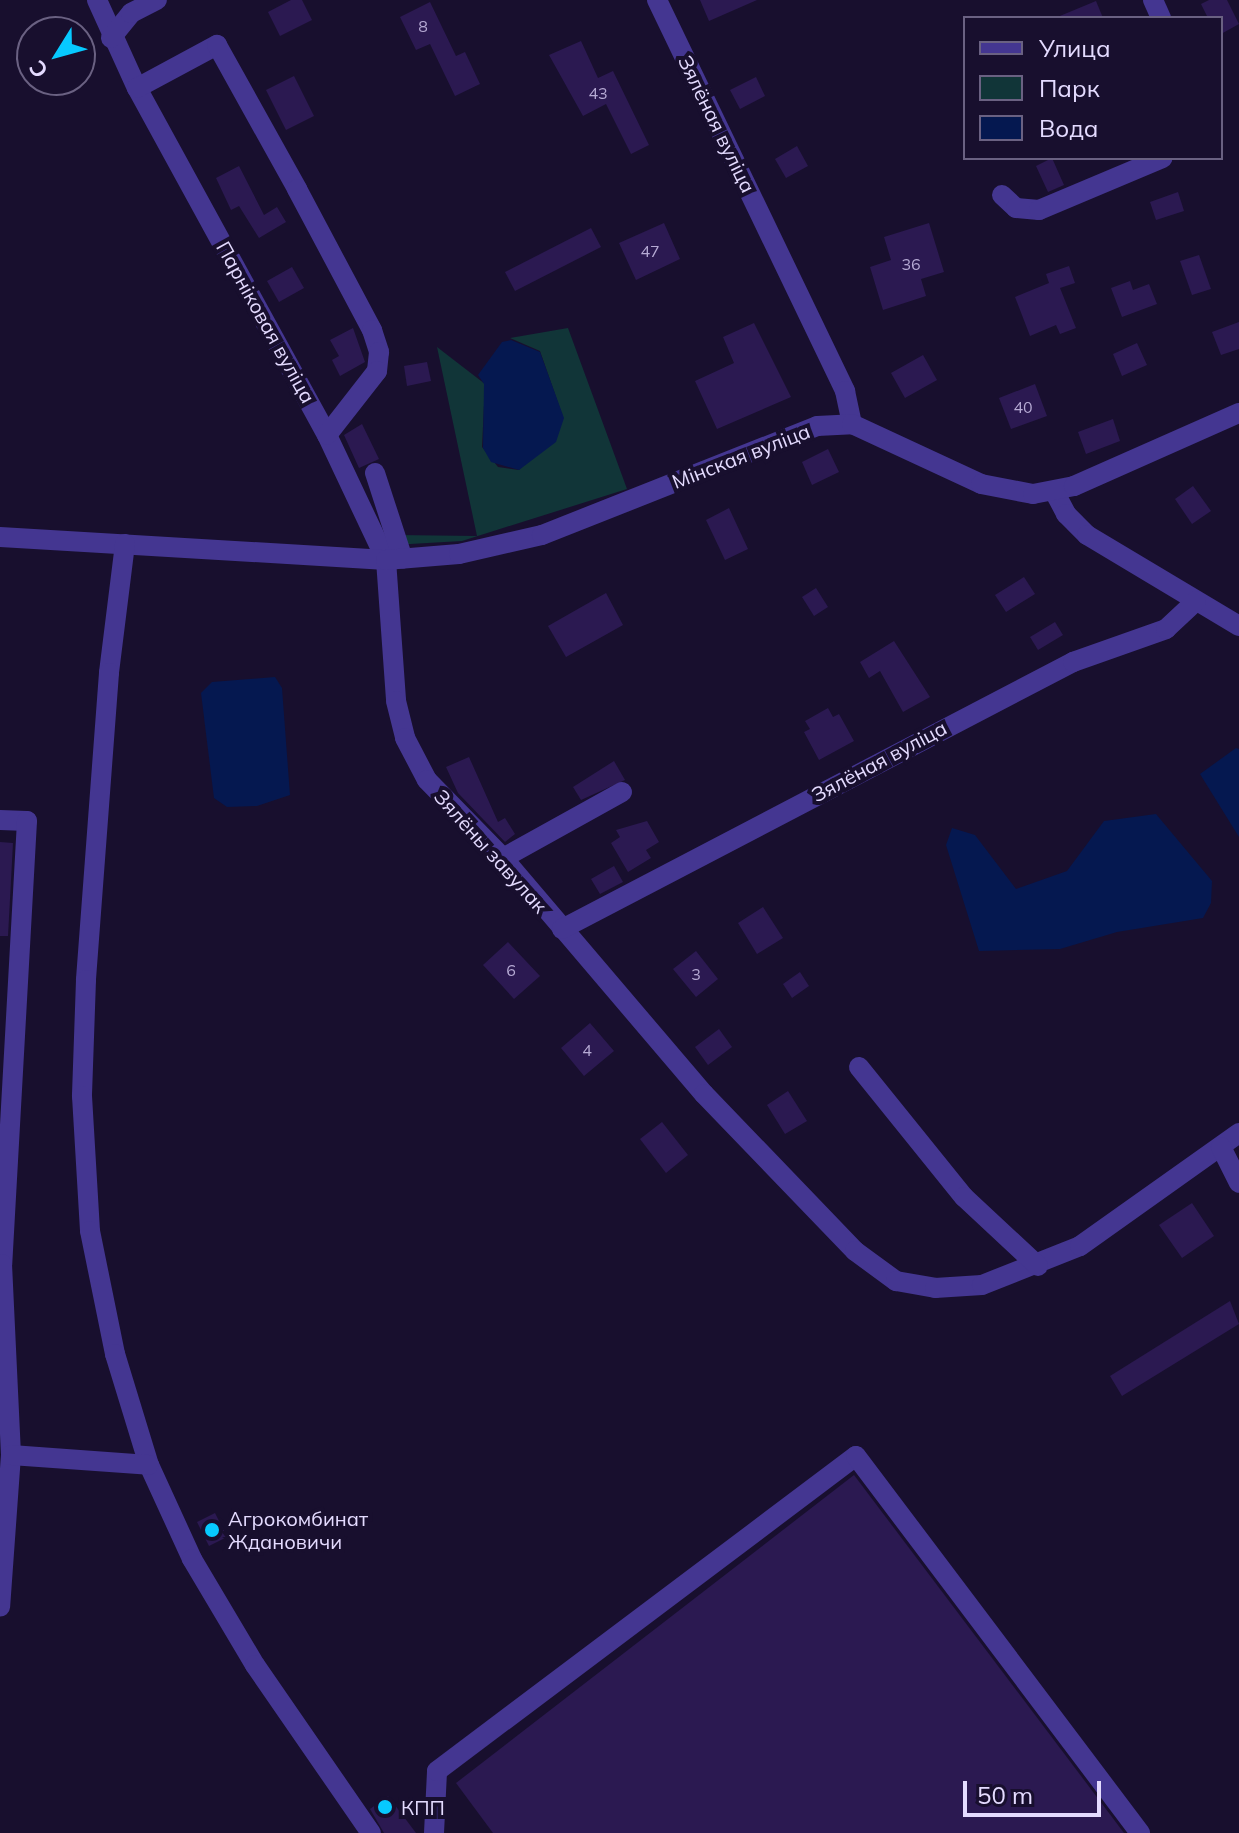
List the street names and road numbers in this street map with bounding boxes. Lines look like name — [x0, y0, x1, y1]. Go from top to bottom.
street label: Зялёная вуліца — [673, 51, 761, 197]
street label: Парніковая вуліца — [212, 237, 320, 407]
street label: Мінская вуліца — [669, 419, 813, 493]
street label: Зялёная вуліца — [807, 715, 951, 807]
street label: Зялёны завулак — [429, 784, 553, 918]

